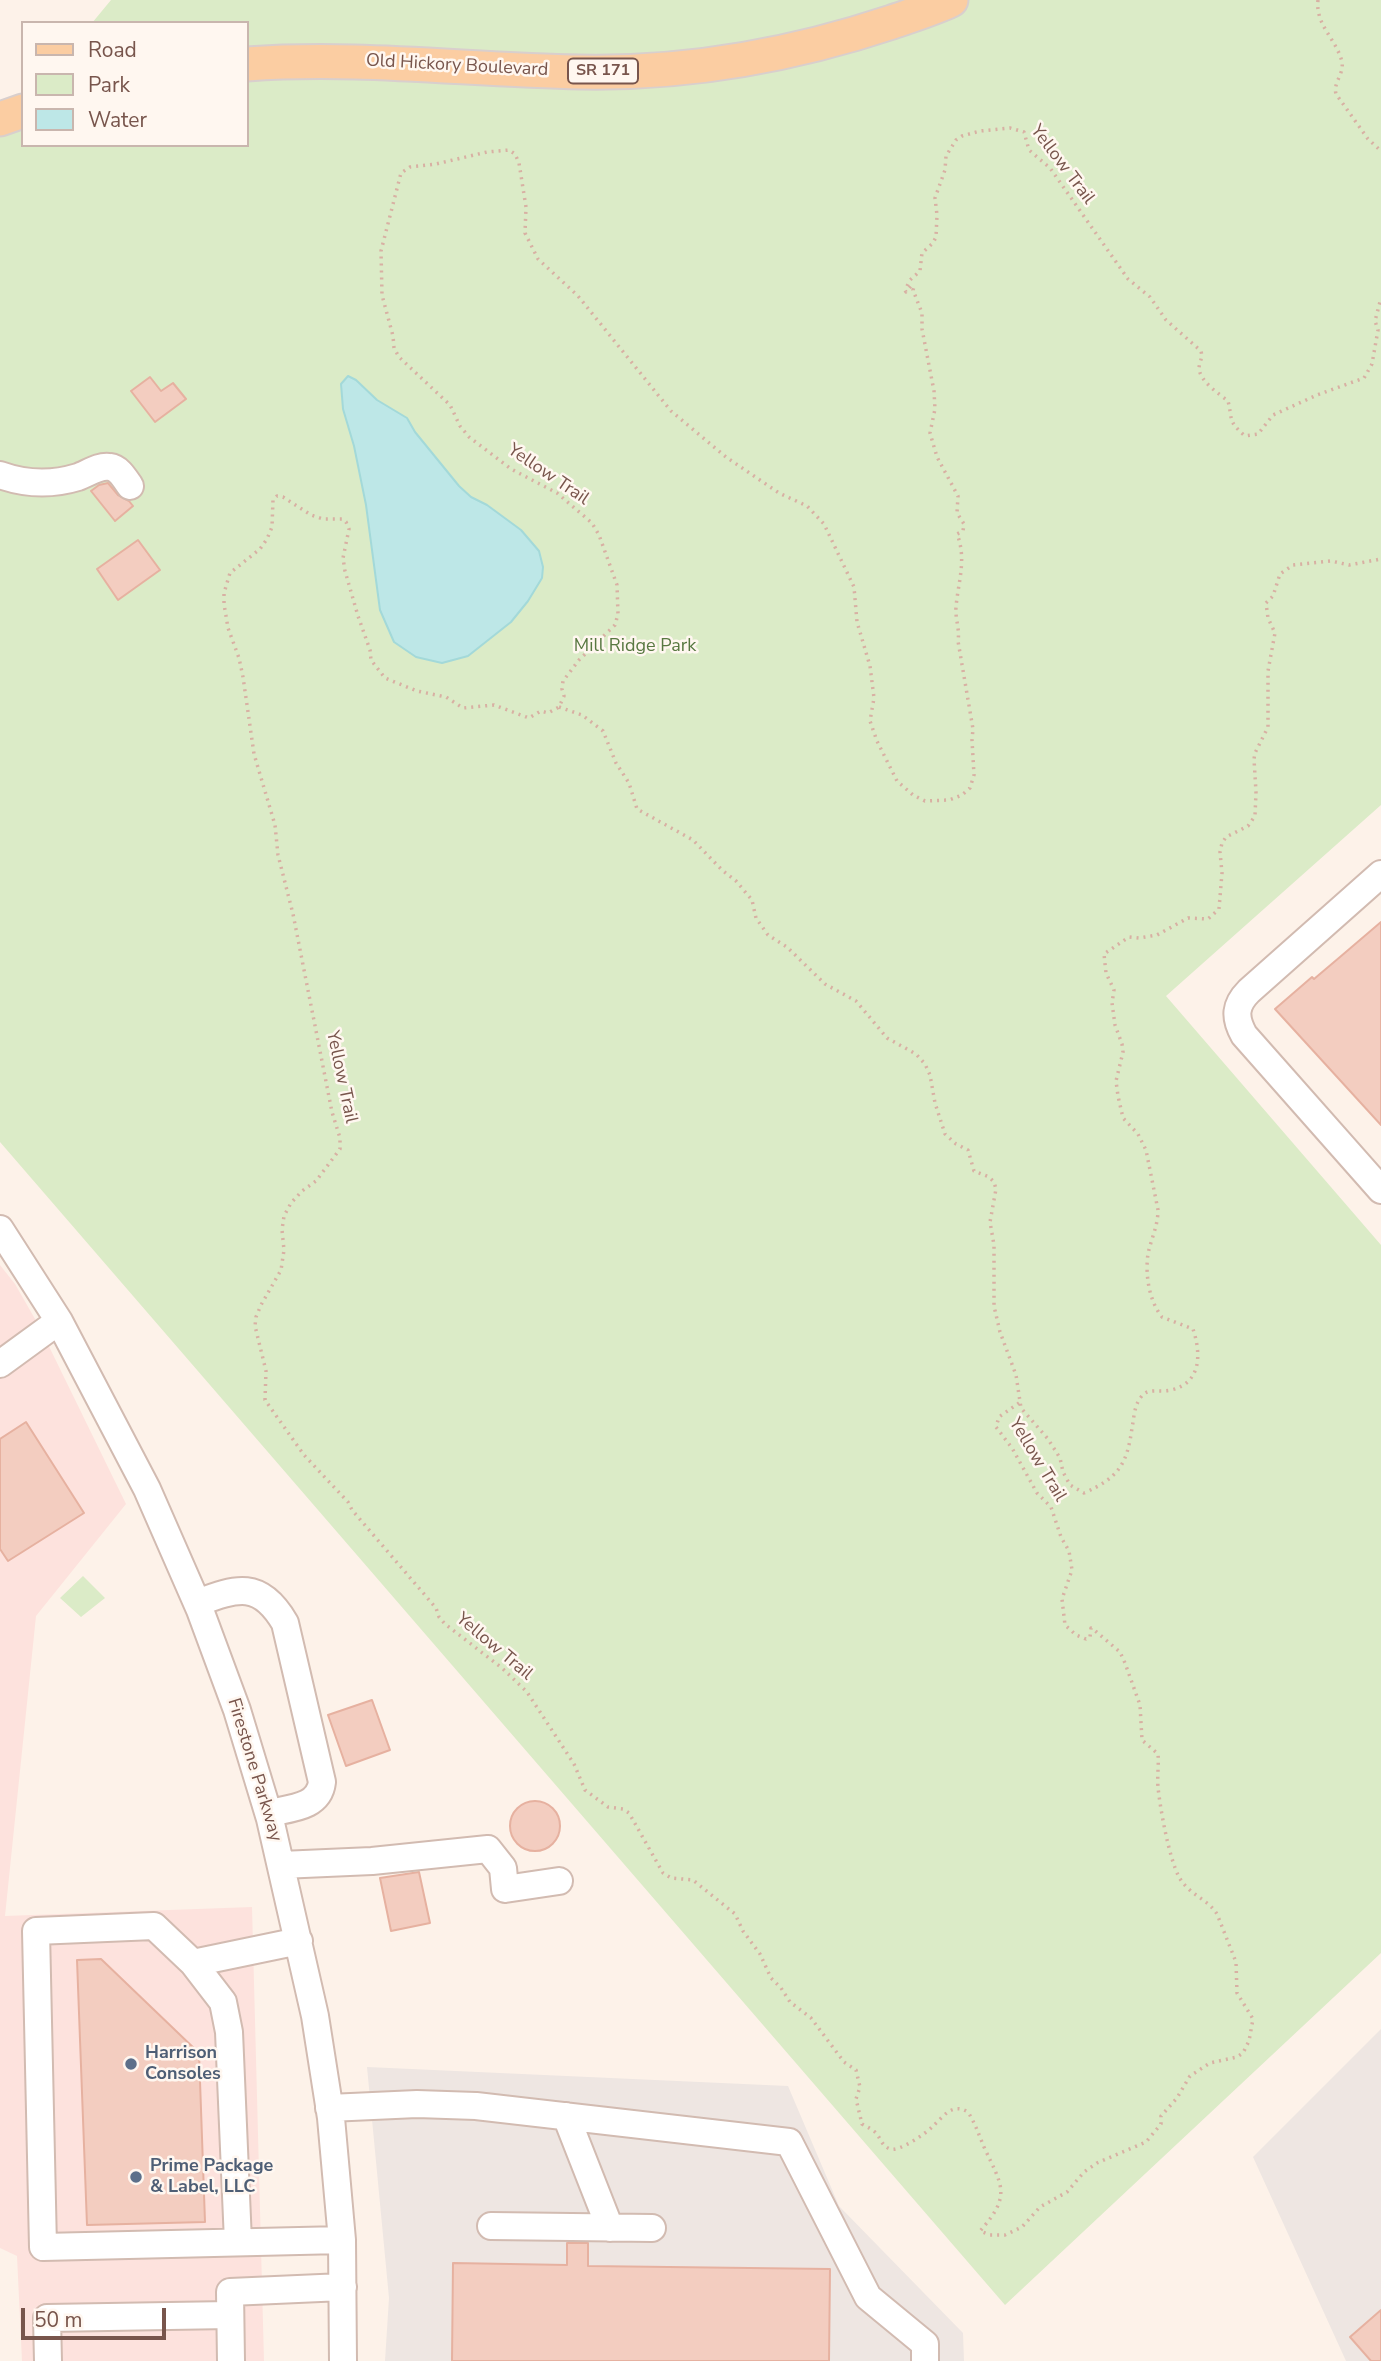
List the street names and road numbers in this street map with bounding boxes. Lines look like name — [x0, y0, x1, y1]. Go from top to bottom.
street label: Old Hickory Boulevard — [365, 50, 549, 82]
road number: SR 171 — [568, 58, 638, 83]
street label: Yellow Trail — [1025, 121, 1099, 209]
street label: Yellow Trail — [503, 440, 593, 510]
street label: Yellow Trail — [321, 1029, 361, 1125]
street label: Yellow Trail — [1004, 1414, 1070, 1506]
street label: Yellow Trail — [451, 1609, 537, 1685]
street label: Firestone Parkway — [222, 1696, 286, 1844]

